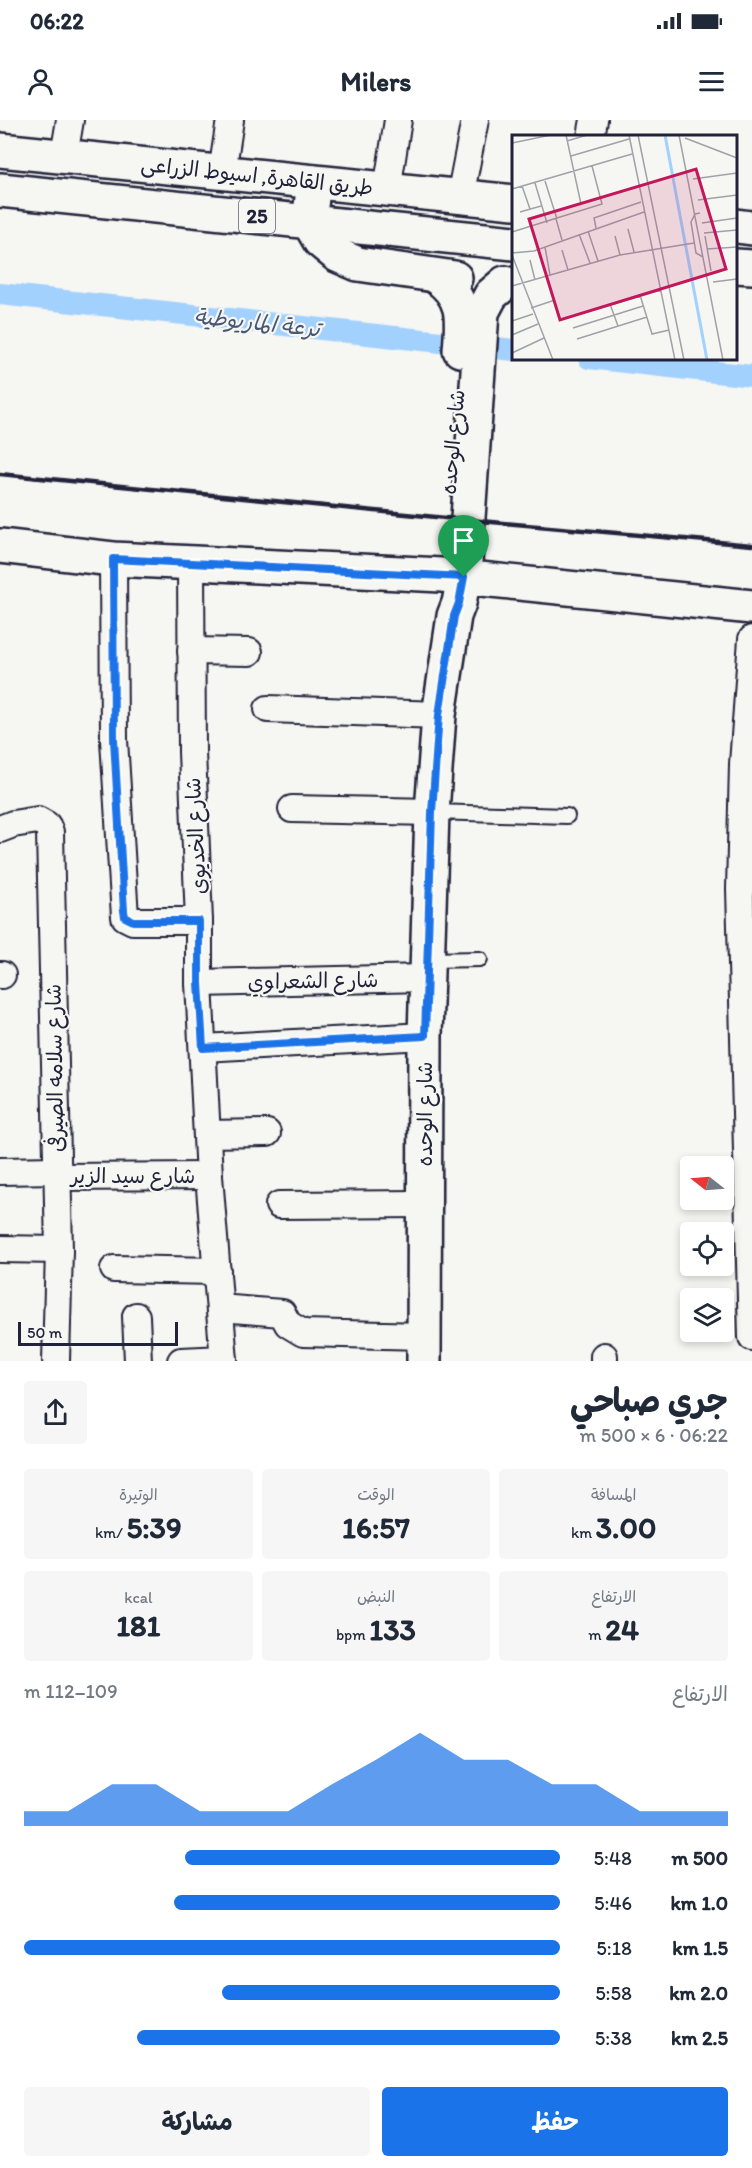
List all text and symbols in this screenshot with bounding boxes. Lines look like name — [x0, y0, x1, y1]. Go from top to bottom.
text: 06:22 — [30, 8, 84, 35]
icon: person — [24, 65, 57, 98]
text: Milers — [341, 65, 411, 98]
icon: menu — [695, 65, 728, 98]
inset map — [512, 135, 737, 360]
street label: طريق القاهرة, اسيوط الزراعى — [139, 151, 374, 202]
road number: 25 — [239, 199, 275, 233]
water label: ترعة الماريوطية — [193, 302, 325, 343]
street label: شارع الوحده — [435, 389, 473, 496]
pin — [438, 515, 489, 577]
icon: arrive — [447, 524, 480, 557]
street label: شارع الخديوى — [180, 777, 214, 895]
street label: شارع الشعراوي — [247, 967, 379, 997]
street label: شارع سلامه الصيرفى — [40, 984, 71, 1152]
street label: شارع الوحده — [412, 1062, 440, 1166]
north arrow — [680, 1156, 734, 1210]
map controls — [680, 1156, 734, 1342]
street label: شارع سيد الزير — [69, 1163, 195, 1191]
button: locate — [680, 1222, 734, 1276]
button: layers — [680, 1288, 734, 1342]
scale bar — [18, 1319, 178, 1346]
text: 50 m — [27, 1323, 62, 1342]
button: share — [24, 1381, 87, 1444]
text: جري صباحي — [570, 1381, 728, 1420]
text: 06:22 · 6 × 500 m — [580, 1423, 728, 1447]
text: الوتيرة — [119, 1485, 158, 1504]
text: الوقت — [357, 1485, 395, 1504]
text: المسافة — [591, 1485, 636, 1504]
text: 5:39 — [127, 1509, 182, 1546]
text: 16:57 — [342, 1509, 410, 1546]
text: 3.00 — [596, 1509, 656, 1546]
text: /km — [95, 1523, 127, 1542]
text: km — [571, 1523, 596, 1542]
text: النبض — [357, 1587, 395, 1606]
text: الارتفاع — [591, 1587, 636, 1606]
text: kcal — [124, 1588, 153, 1607]
text: 181 — [116, 1607, 160, 1644]
text: 133 — [369, 1611, 416, 1648]
text: 24 — [605, 1611, 639, 1648]
text: bpm — [336, 1625, 369, 1644]
text: m — [588, 1625, 605, 1644]
text: 109–112 m — [24, 1679, 118, 1703]
text: الارتفاع — [672, 1682, 728, 1706]
text: 5:48 — [594, 1846, 632, 1870]
text: 500 m — [672, 1846, 728, 1870]
text: 5:46 — [594, 1891, 632, 1915]
text: 1.0 km — [671, 1891, 728, 1915]
text: 5:18 — [596, 1936, 632, 1960]
text: 1.5 km — [672, 1936, 728, 1960]
text: 5:58 — [595, 1981, 632, 2005]
text: 2.0 km — [669, 1981, 728, 2005]
text: 5:38 — [595, 2026, 632, 2050]
text: 2.5 km — [671, 2026, 728, 2050]
button: مشاركة — [24, 2087, 370, 2156]
button: حفظ — [382, 2087, 728, 2156]

